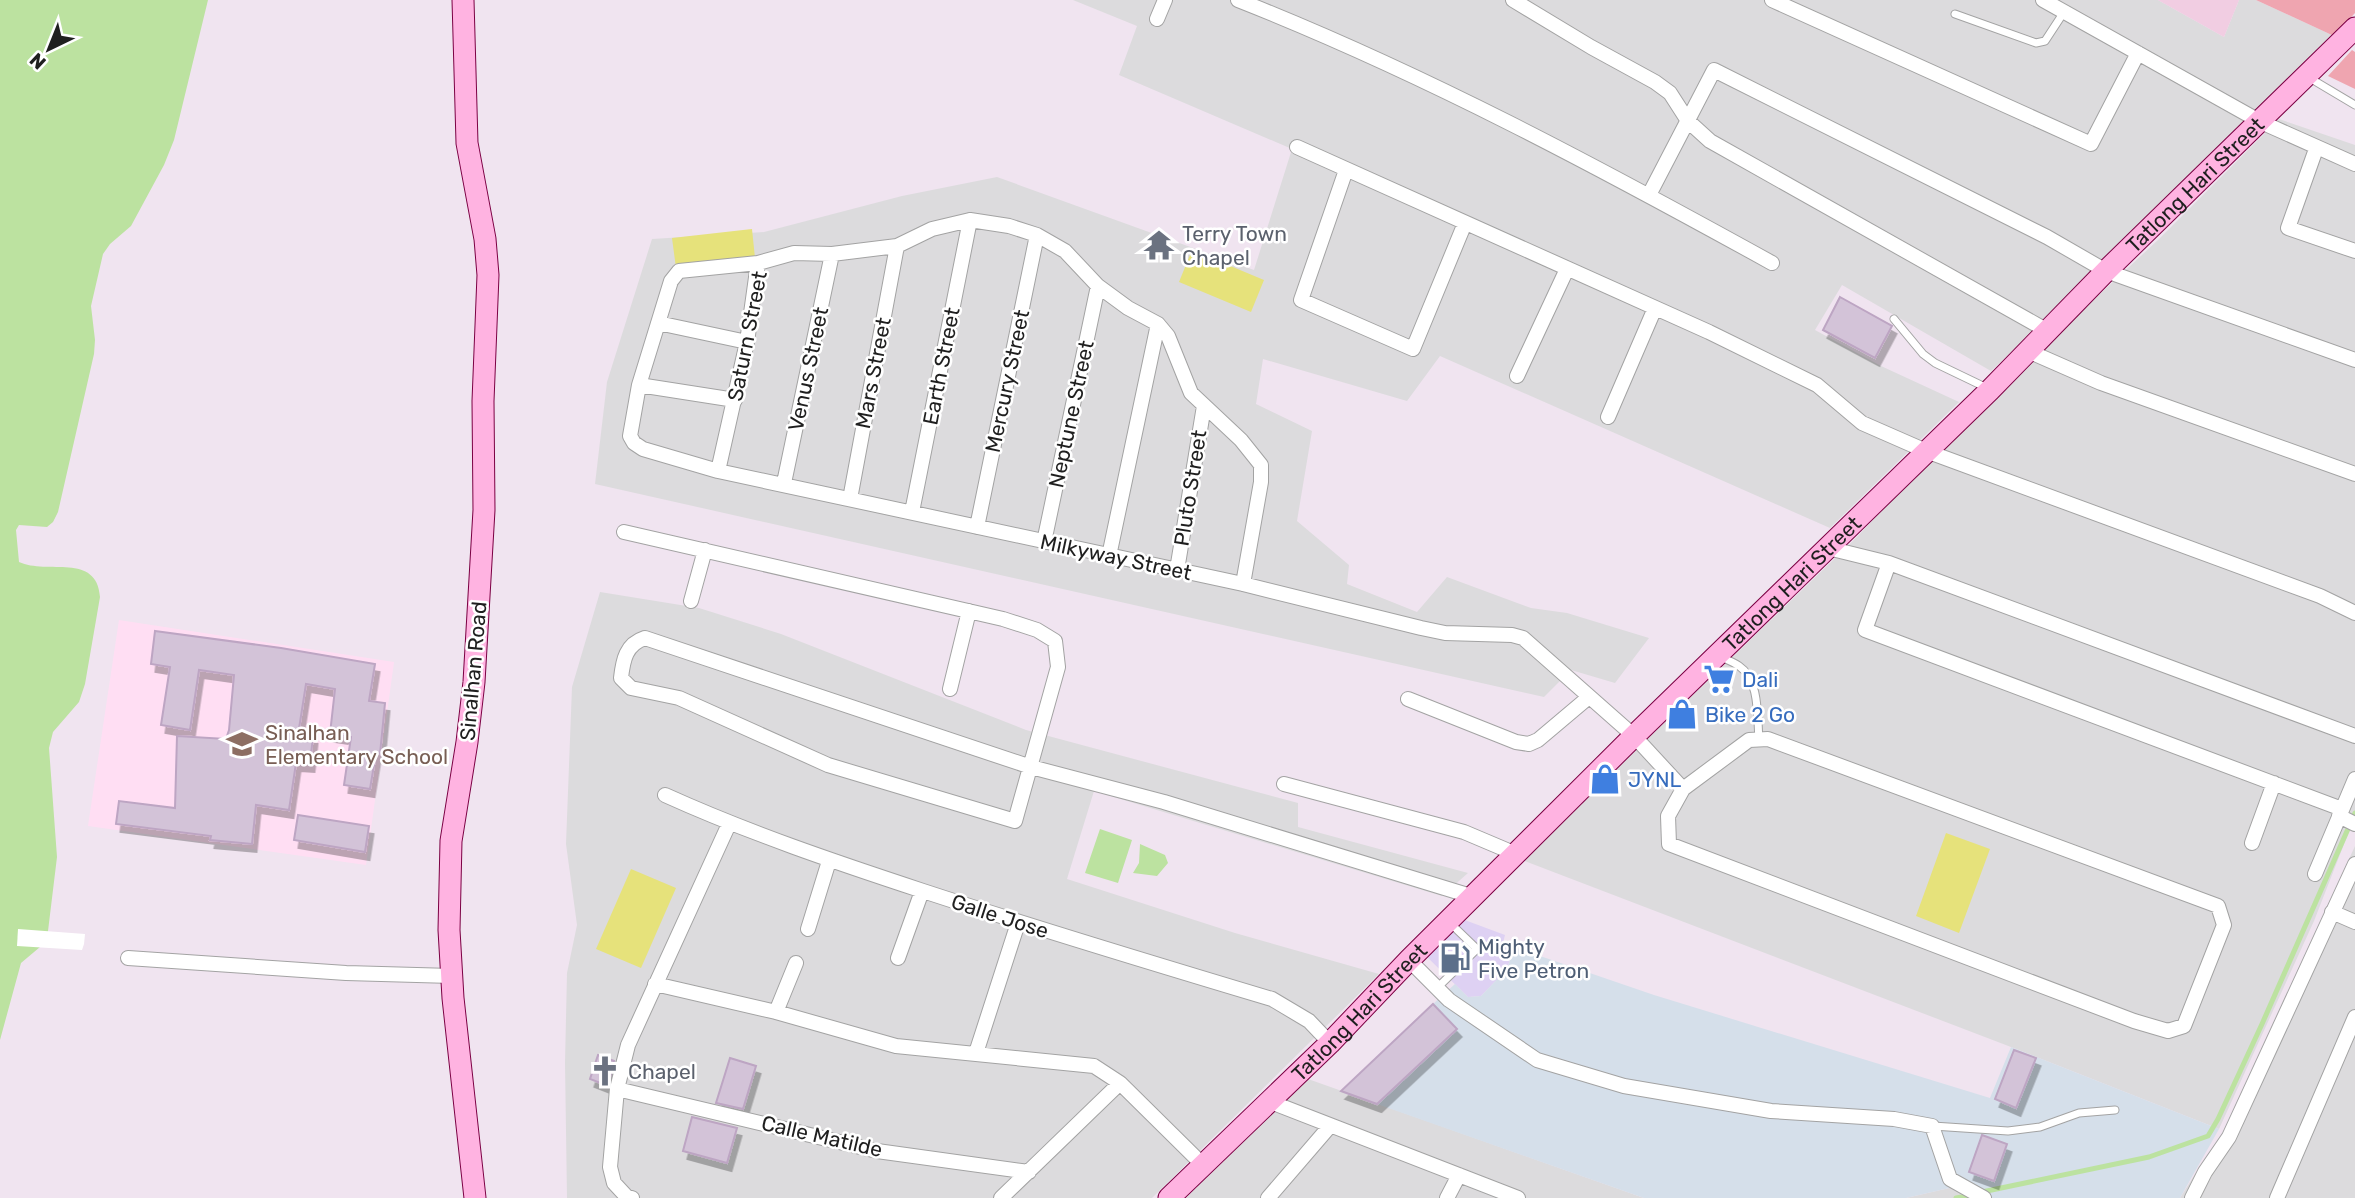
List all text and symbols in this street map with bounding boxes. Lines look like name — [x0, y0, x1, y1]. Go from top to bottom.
north arrow — [14, 14, 84, 84]
text: N — [25, 48, 51, 74]
street label: Tatlong Hari Street — [2120, 112, 2269, 257]
place label: Terry Town Chapel — [1182, 221, 1287, 270]
temple icon: Terry Town Chapel — [1142, 228, 1176, 262]
street label: Saturn Street — [722, 269, 772, 403]
street label: Venus Street — [783, 305, 833, 433]
street label: Earth Street — [917, 305, 965, 427]
street label: Mercury Street — [980, 307, 1034, 455]
street label: Mars Street — [850, 315, 896, 431]
street label: Neptune Street — [1043, 338, 1099, 490]
street label: Pluto Street — [1168, 428, 1212, 548]
street label: Tatlong Hari Street — [1717, 510, 1866, 656]
street label: Milkyway Street — [1038, 529, 1194, 585]
street label: Sinalhan Road — [454, 600, 492, 742]
supermarket icon: Dali — [1702, 662, 1736, 696]
place label: Dali — [1742, 667, 1778, 692]
shop icon: Bike 2 Go — [1665, 697, 1699, 731]
place label: Bike 2 Go — [1705, 702, 1795, 727]
place label: Sinalhan Elementary School — [265, 720, 448, 769]
school or university icon: Sinalhan Elementary School — [225, 727, 259, 761]
shop icon: JYNL — [1588, 762, 1622, 796]
place label: JYNL — [1628, 767, 1681, 792]
street label: Galle Jose — [948, 889, 1052, 943]
place label: Mighty Five Petron — [1478, 934, 1589, 983]
street label: Tatlong Hari Street — [1286, 937, 1432, 1086]
fuel station icon: Mighty Five Petron — [1438, 941, 1472, 975]
church icon: Chapel — [588, 1054, 622, 1088]
place label: Chapel — [628, 1059, 696, 1084]
street label: Calle Matilde — [759, 1110, 885, 1162]

